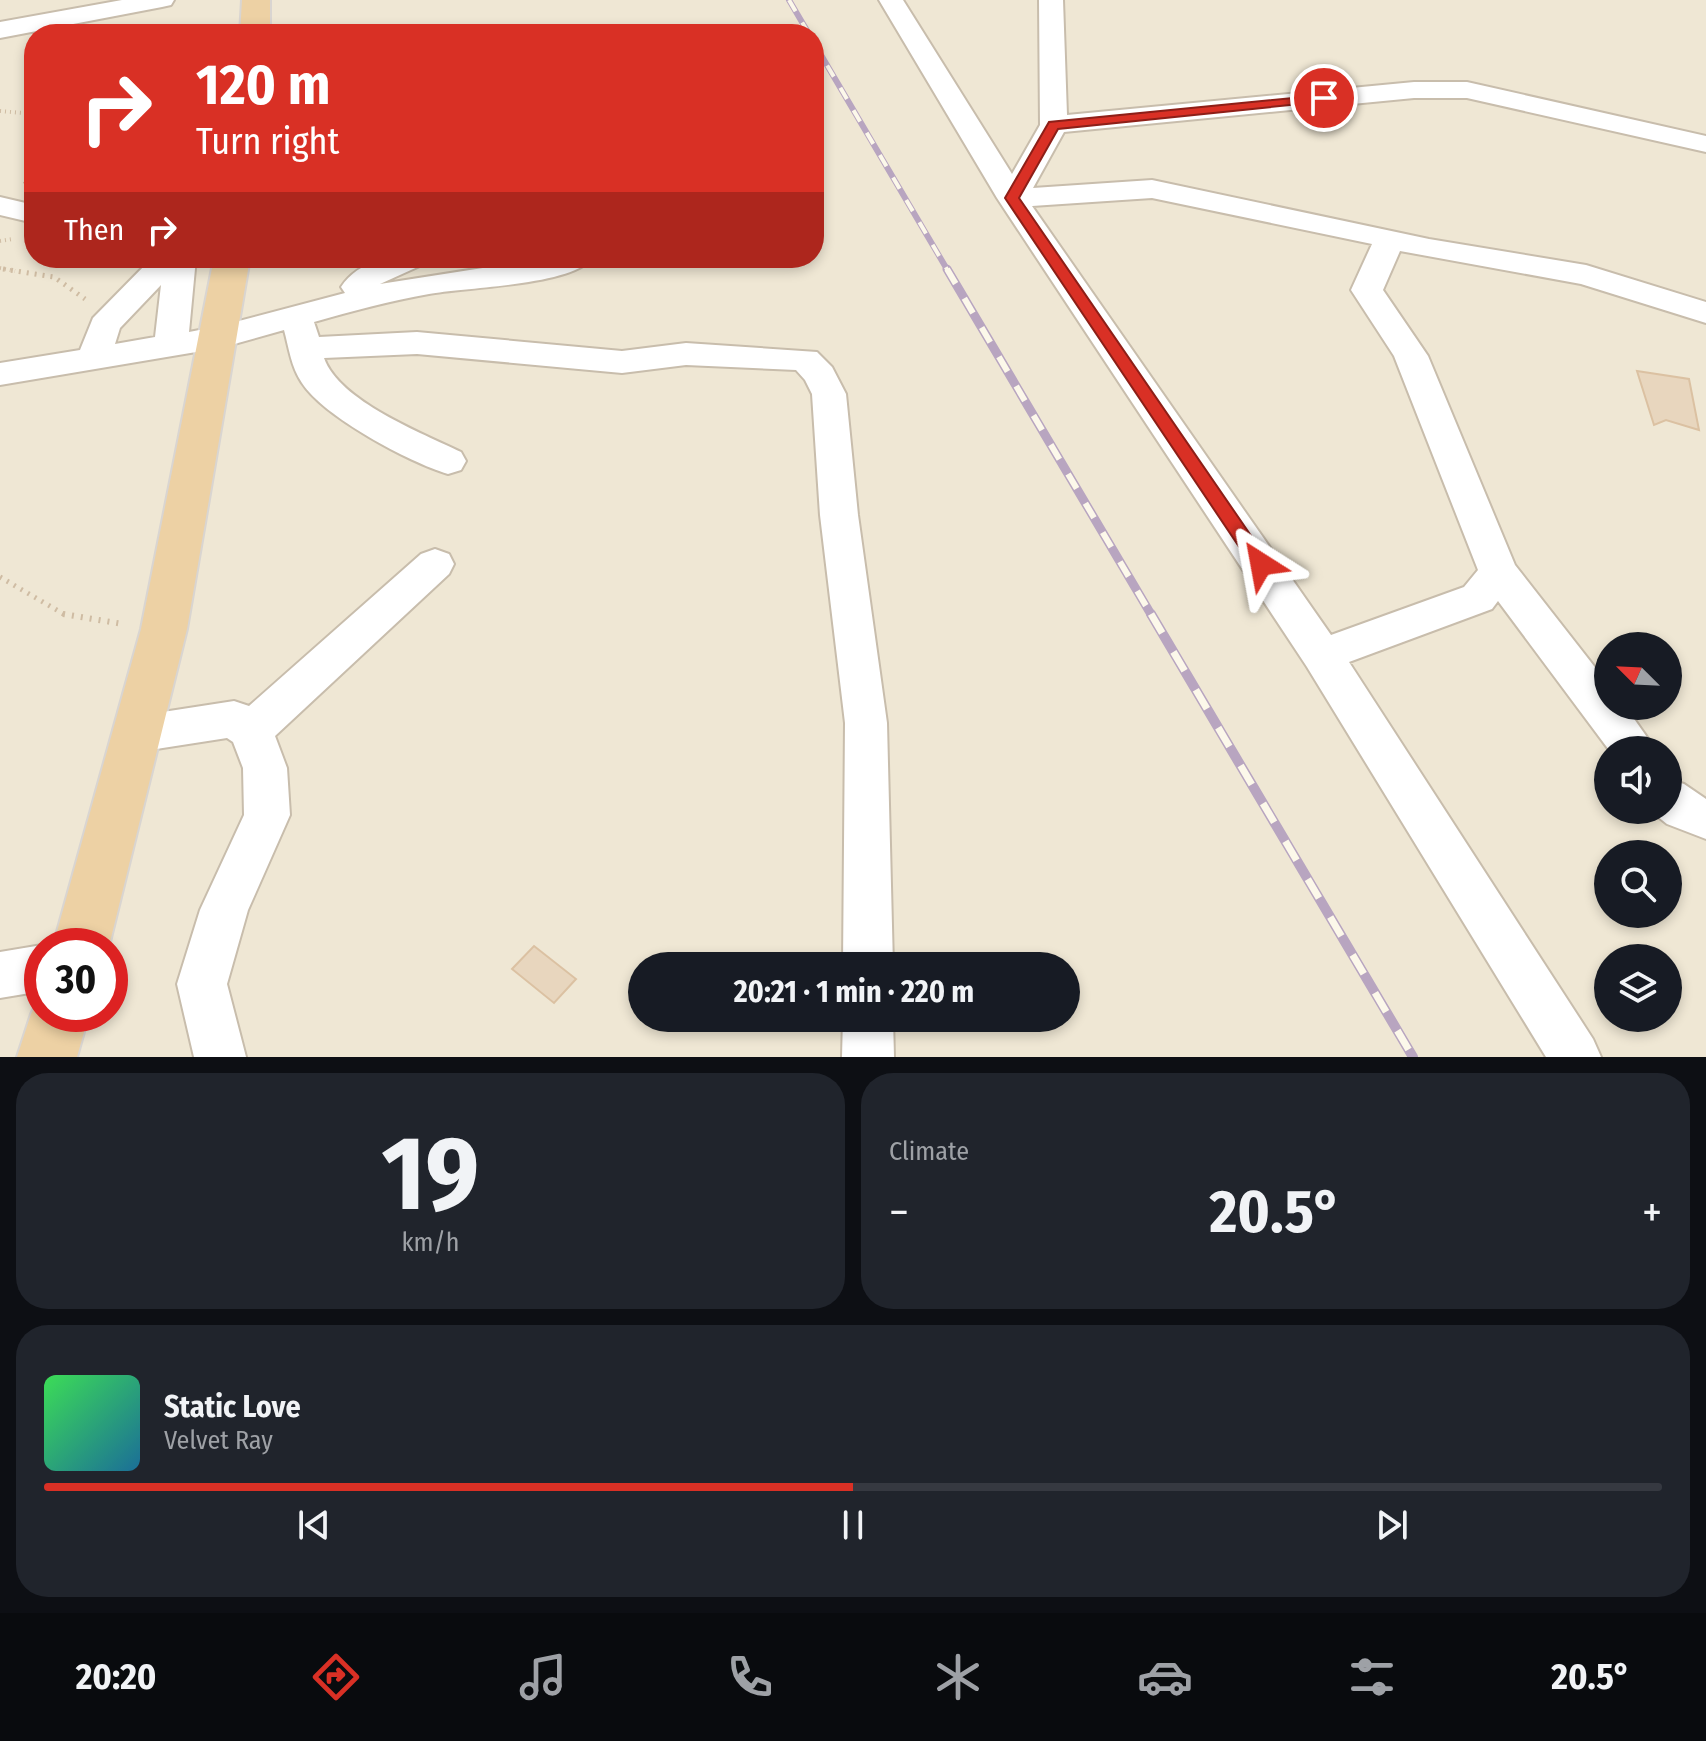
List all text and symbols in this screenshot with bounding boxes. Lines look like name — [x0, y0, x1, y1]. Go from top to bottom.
text: 120 m — [196, 52, 331, 119]
icon: right — [64, 56, 168, 160]
pin — [1290, 64, 1358, 132]
icon: arrive — [1302, 76, 1346, 120]
text: Turn right — [196, 120, 339, 164]
icon: right — [140, 208, 184, 252]
text: Then — [64, 212, 124, 248]
position arrow — [1219, 522, 1303, 606]
north arrow — [1594, 632, 1682, 720]
map controls — [1594, 632, 1682, 1032]
button: sound — [1594, 736, 1682, 824]
button: search — [1594, 840, 1682, 928]
speed limit sign: 30 — [24, 928, 128, 1032]
button: layers — [1594, 944, 1682, 1032]
text: 20:21 · 1 min · 220 m — [734, 974, 974, 1010]
text: 19 — [382, 1112, 479, 1237]
text: Climate — [889, 1136, 969, 1167]
text: 20.5° — [1210, 1176, 1341, 1248]
text: − — [889, 1186, 909, 1239]
text: + — [1642, 1186, 1662, 1239]
text: km/h — [402, 1227, 459, 1258]
text: Static Love — [164, 1389, 301, 1425]
text: Velvet Ray — [164, 1425, 273, 1456]
icon: previous — [292, 1503, 336, 1547]
icon: pause — [831, 1503, 875, 1547]
icon: next — [1370, 1503, 1414, 1547]
icon: directions — [308, 1649, 364, 1705]
icon: music — [515, 1649, 571, 1705]
icon: phone — [722, 1649, 778, 1705]
icon: climate — [930, 1649, 986, 1705]
icon: car — [1137, 1649, 1193, 1705]
icon: filters — [1344, 1649, 1400, 1705]
text: 20:20 — [76, 1655, 157, 1699]
text: 20.5° — [1551, 1655, 1630, 1699]

